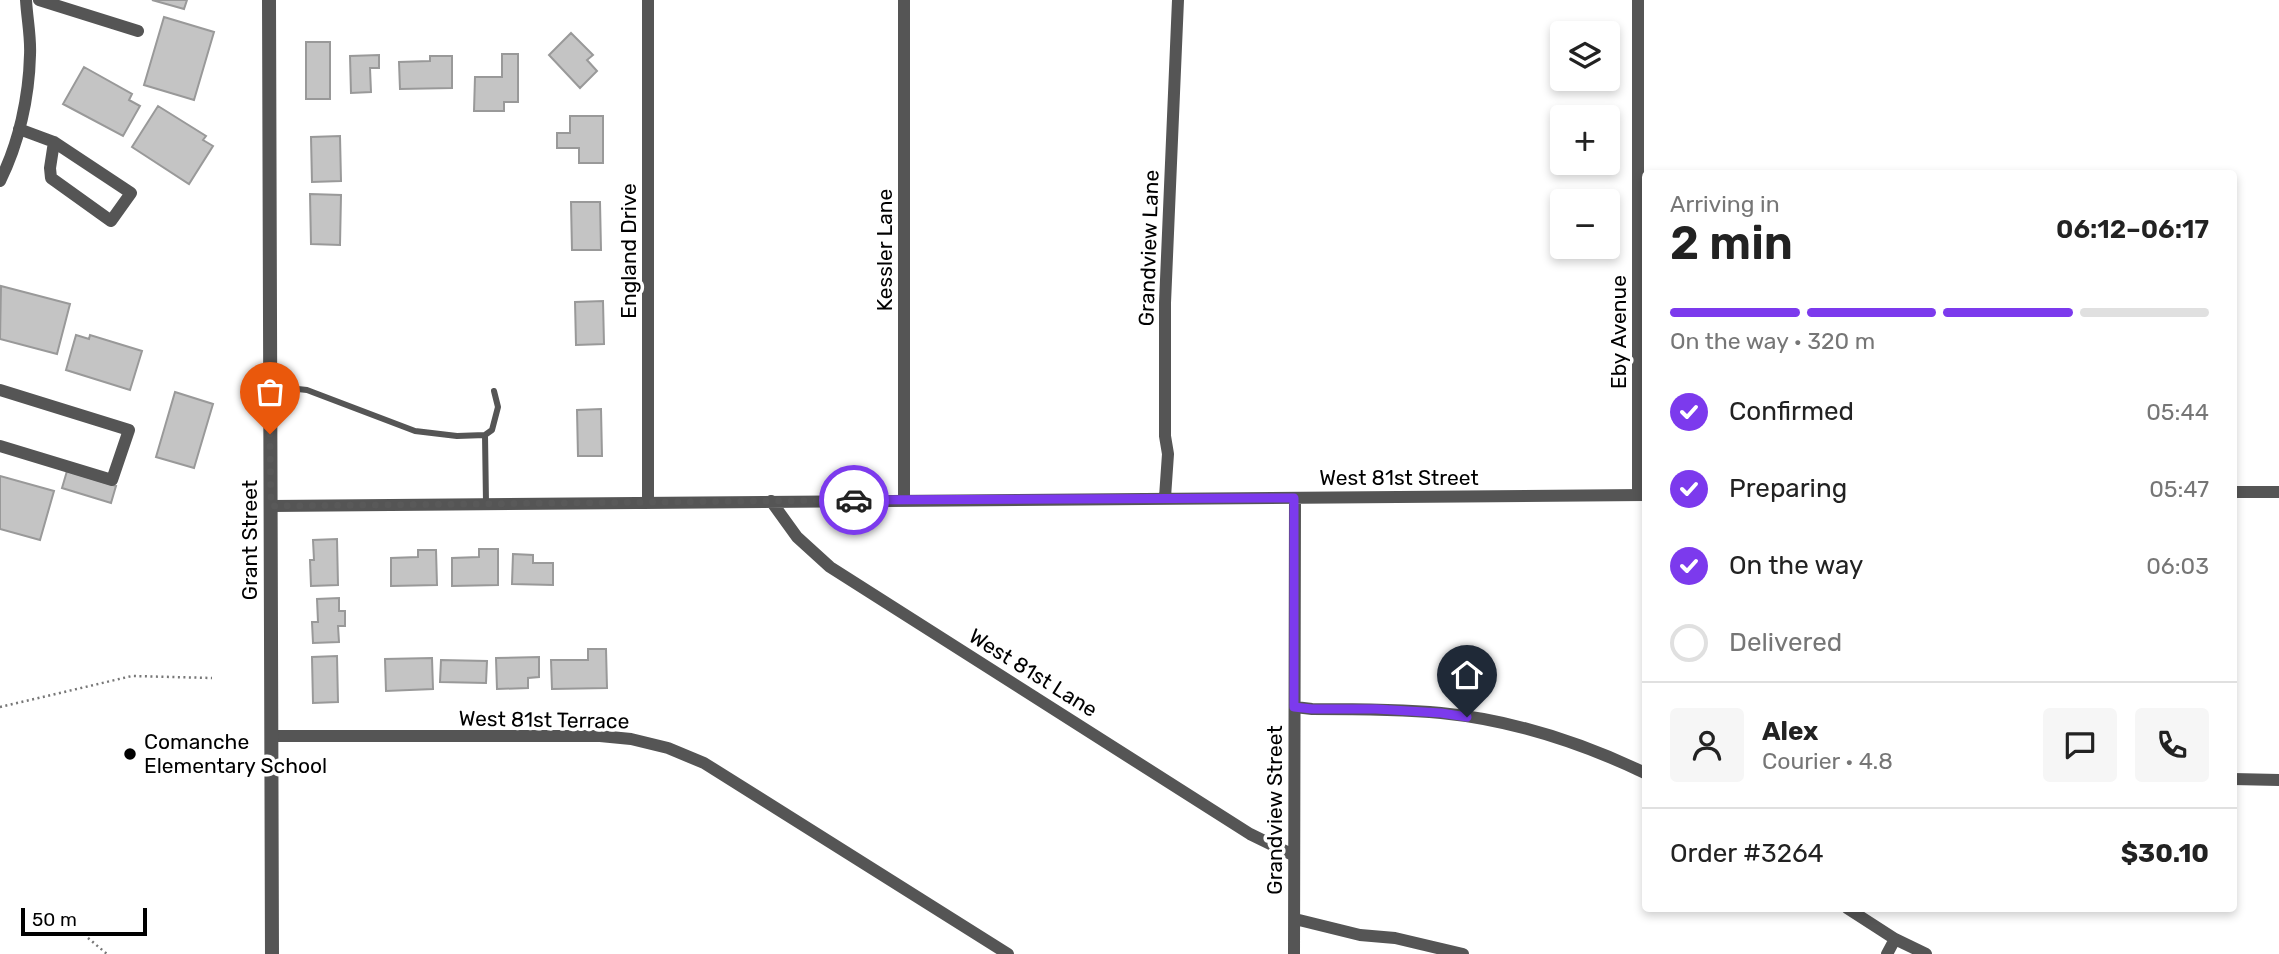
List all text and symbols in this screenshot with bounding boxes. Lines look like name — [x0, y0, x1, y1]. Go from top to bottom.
map controls — [1550, 21, 1620, 259]
button: layers — [1550, 21, 1620, 91]
button: + — [1550, 105, 1620, 175]
street label: Grandview Lane — [1133, 169, 1164, 327]
street label: England Drive — [616, 183, 641, 319]
street label: Kessler Lane — [872, 189, 897, 311]
button: − — [1550, 189, 1620, 259]
text: Arriving in — [1670, 190, 1780, 218]
text: 06:12–06:17 — [2056, 214, 2209, 245]
text: 2 min — [1670, 216, 1793, 271]
street label: Eby Avenue — [1606, 275, 1631, 389]
text: On the way · 320 m — [1670, 327, 1875, 355]
pin — [240, 362, 300, 434]
icon: bag — [251, 373, 289, 411]
icon: check — [1670, 393, 1708, 431]
text: Confirmed — [1729, 396, 1854, 427]
text: 05:44 — [2146, 398, 2209, 426]
courier — [819, 465, 889, 535]
street label: West 81st Street — [1319, 465, 1479, 490]
icon: check — [1670, 470, 1708, 508]
text: Preparing — [1729, 473, 1847, 504]
text: 05:47 — [2149, 475, 2209, 503]
street label: Grant Street — [237, 480, 262, 600]
icon: car — [835, 481, 873, 519]
icon: check — [1670, 547, 1708, 585]
text: On the way — [1729, 550, 1863, 581]
text: 06:03 — [2146, 552, 2209, 580]
street label: West 81st Lane — [965, 623, 1102, 722]
text: Delivered — [1729, 627, 1842, 658]
pin — [1437, 645, 1497, 717]
icon: home — [1448, 656, 1486, 694]
street label: West 81st Terrace — [458, 706, 630, 733]
button: person — [1670, 708, 1744, 782]
button: chat — [2043, 708, 2117, 782]
button: phone — [2135, 708, 2209, 782]
text: Alex — [1762, 716, 1818, 747]
street label: Grandview Street — [1262, 725, 1287, 895]
place label: Comanche Elementary School — [144, 729, 327, 778]
marker: Comanche Elementary School — [122, 746, 138, 762]
text: Courier · 4.8 — [1762, 747, 1893, 775]
text: Order #3264 — [1670, 838, 1824, 869]
text: $30.10 — [2121, 838, 2209, 869]
scale bar — [21, 905, 147, 937]
text: 50 m — [32, 908, 77, 931]

